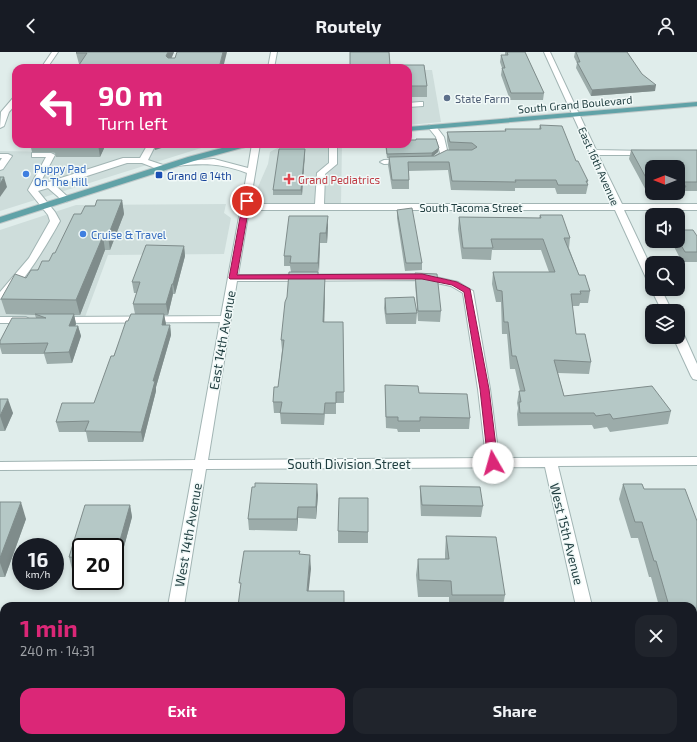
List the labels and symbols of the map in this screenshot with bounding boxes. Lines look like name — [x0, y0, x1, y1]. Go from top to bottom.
place label: State Farm — [455, 92, 510, 105]
marker: State Farm — [442, 93, 452, 103]
street label: South Grand Boulevard — [517, 93, 633, 115]
street label: East 16th Avenue — [576, 125, 622, 207]
north arrow — [645, 160, 685, 200]
place label: Puppy Pad On The Hill — [34, 162, 88, 188]
marker: Puppy Pad On The Hill — [21, 169, 31, 179]
place label: Grand @ 14th — [167, 169, 232, 182]
marker: Grand @ 14th — [154, 170, 164, 180]
marker: Grand Pediatrics — [283, 173, 295, 185]
place label: Grand Pediatrics — [298, 173, 381, 186]
pin — [230, 184, 264, 218]
street label: South Tacoma Street — [419, 201, 523, 214]
place label: Cruise & Travel — [91, 228, 167, 241]
marker: Cruise & Travel — [78, 229, 88, 239]
street label: East 14th Avenue — [205, 289, 239, 391]
position arrow — [472, 442, 514, 484]
street label: South Division Street — [287, 456, 411, 472]
street label: West 15th Avenue — [547, 481, 587, 587]
street label: West 14th Avenue — [171, 482, 205, 588]
speed limit sign: 20 — [72, 538, 124, 590]

